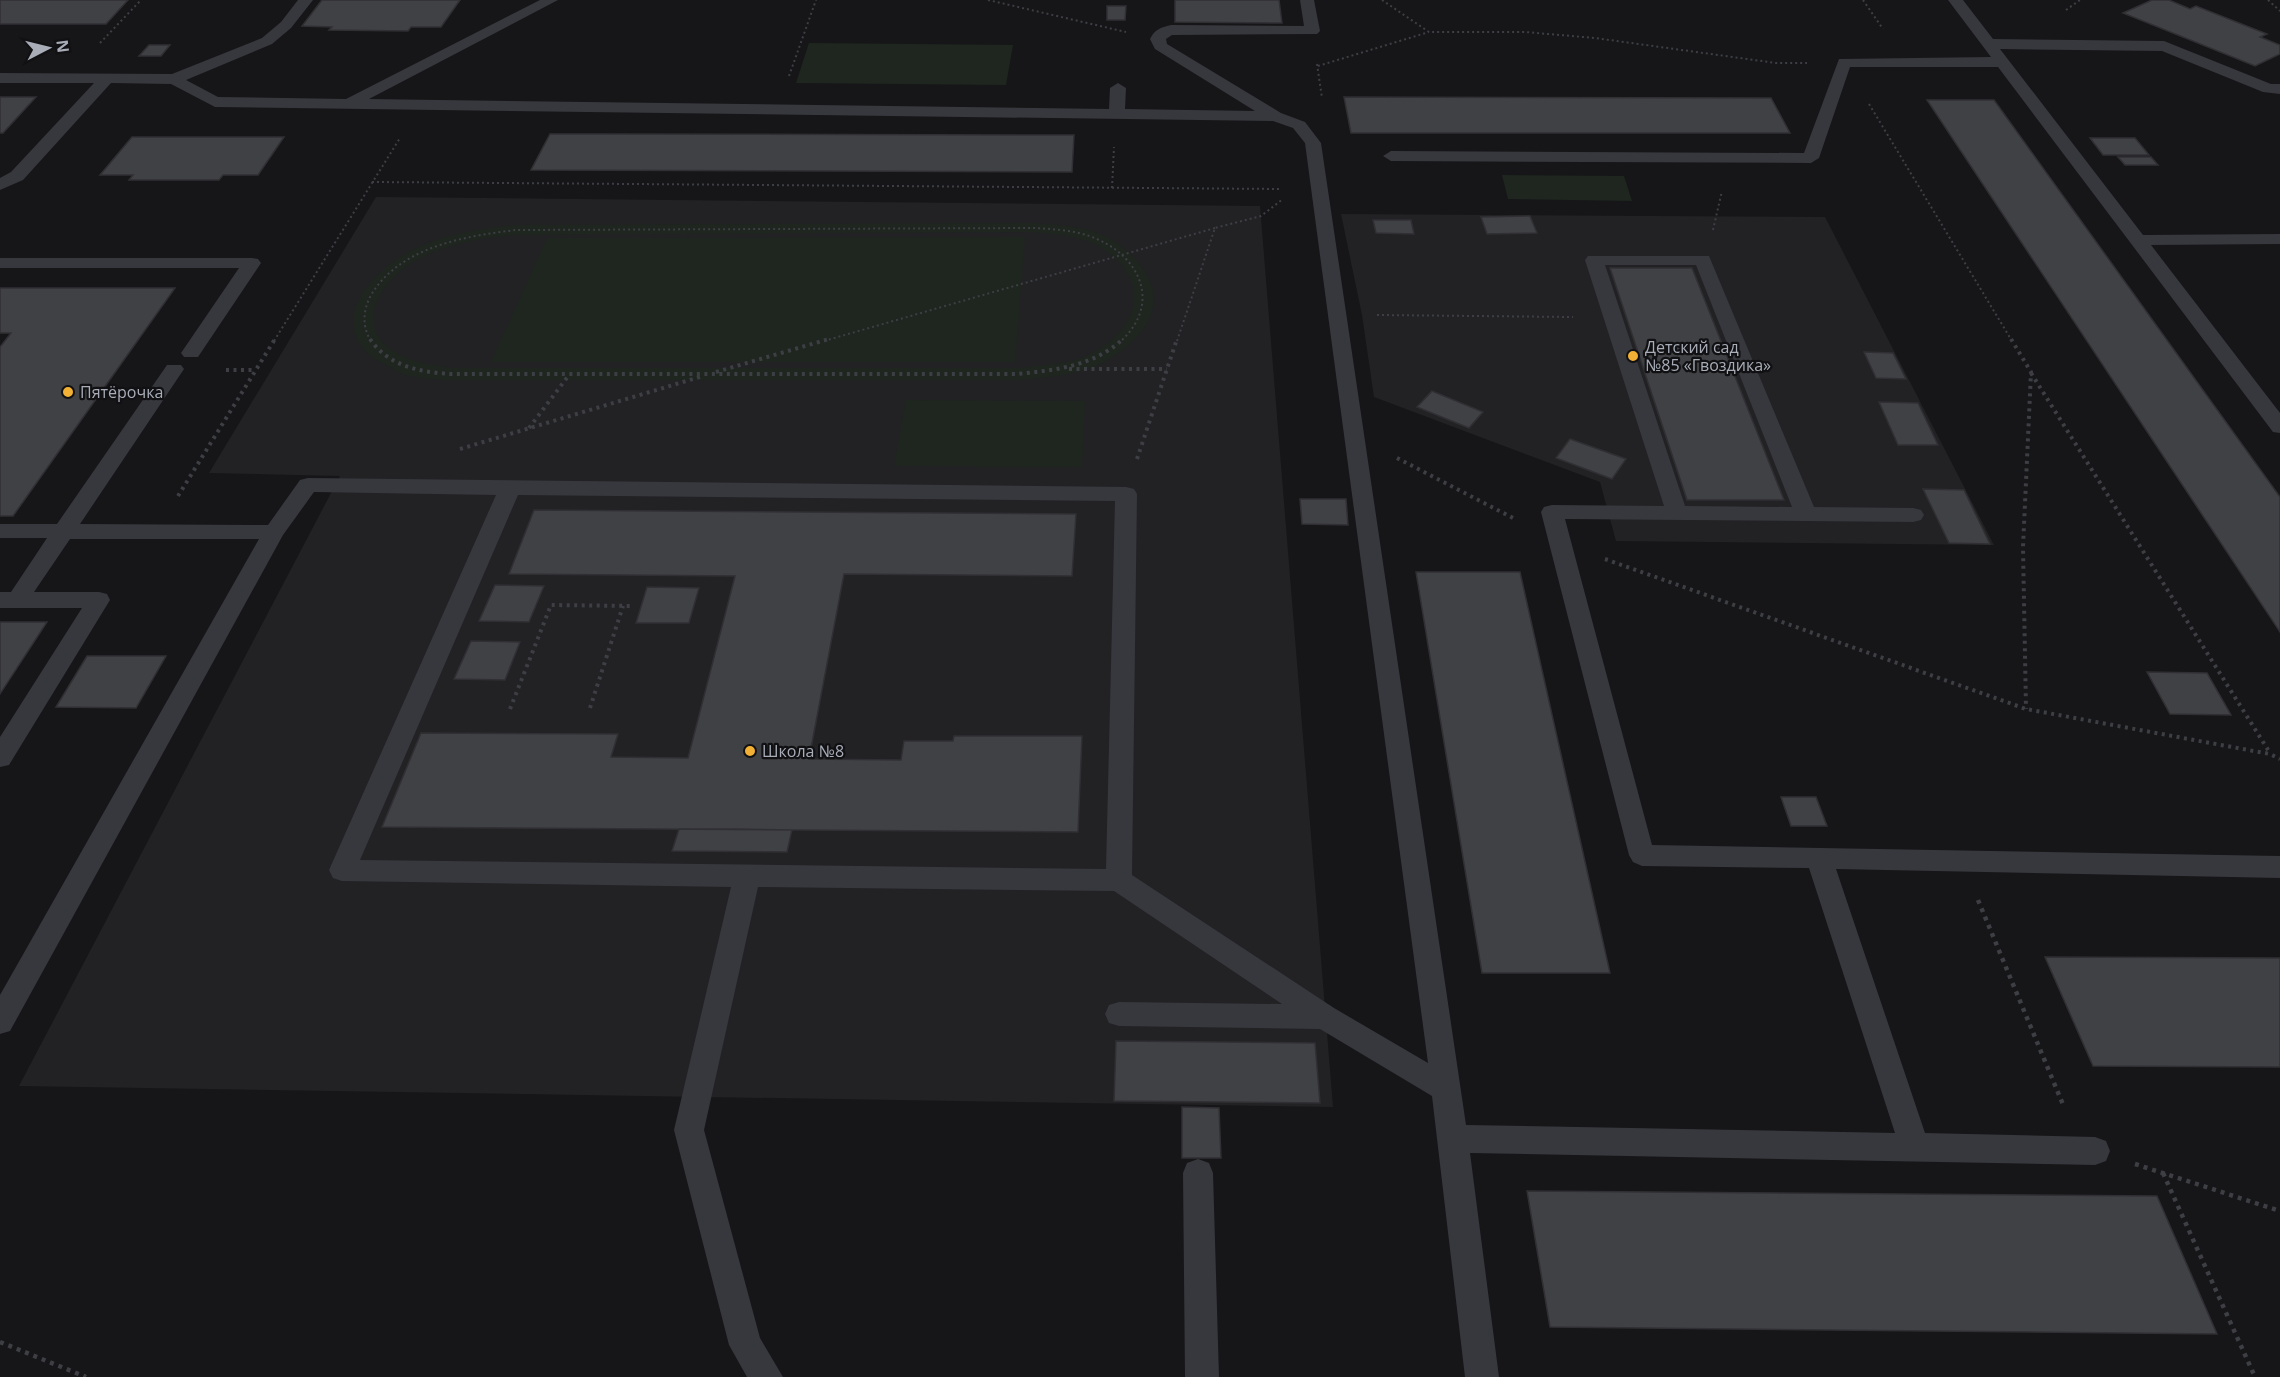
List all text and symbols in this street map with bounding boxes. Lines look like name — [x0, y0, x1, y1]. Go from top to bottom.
north arrow — [18, 18, 78, 78]
text: N — [51, 38, 75, 54]
place label: Детский сад №85 «Гвоздика» — [1645, 336, 1771, 376]
marker: Детский сад №85 «Гвоздика» — [1626, 349, 1640, 363]
place label: Пятёрочка — [80, 381, 163, 403]
marker: Пятёрочка — [61, 385, 75, 399]
place label: Школа №8 — [762, 740, 844, 762]
marker: Школа №8 — [743, 744, 757, 758]

